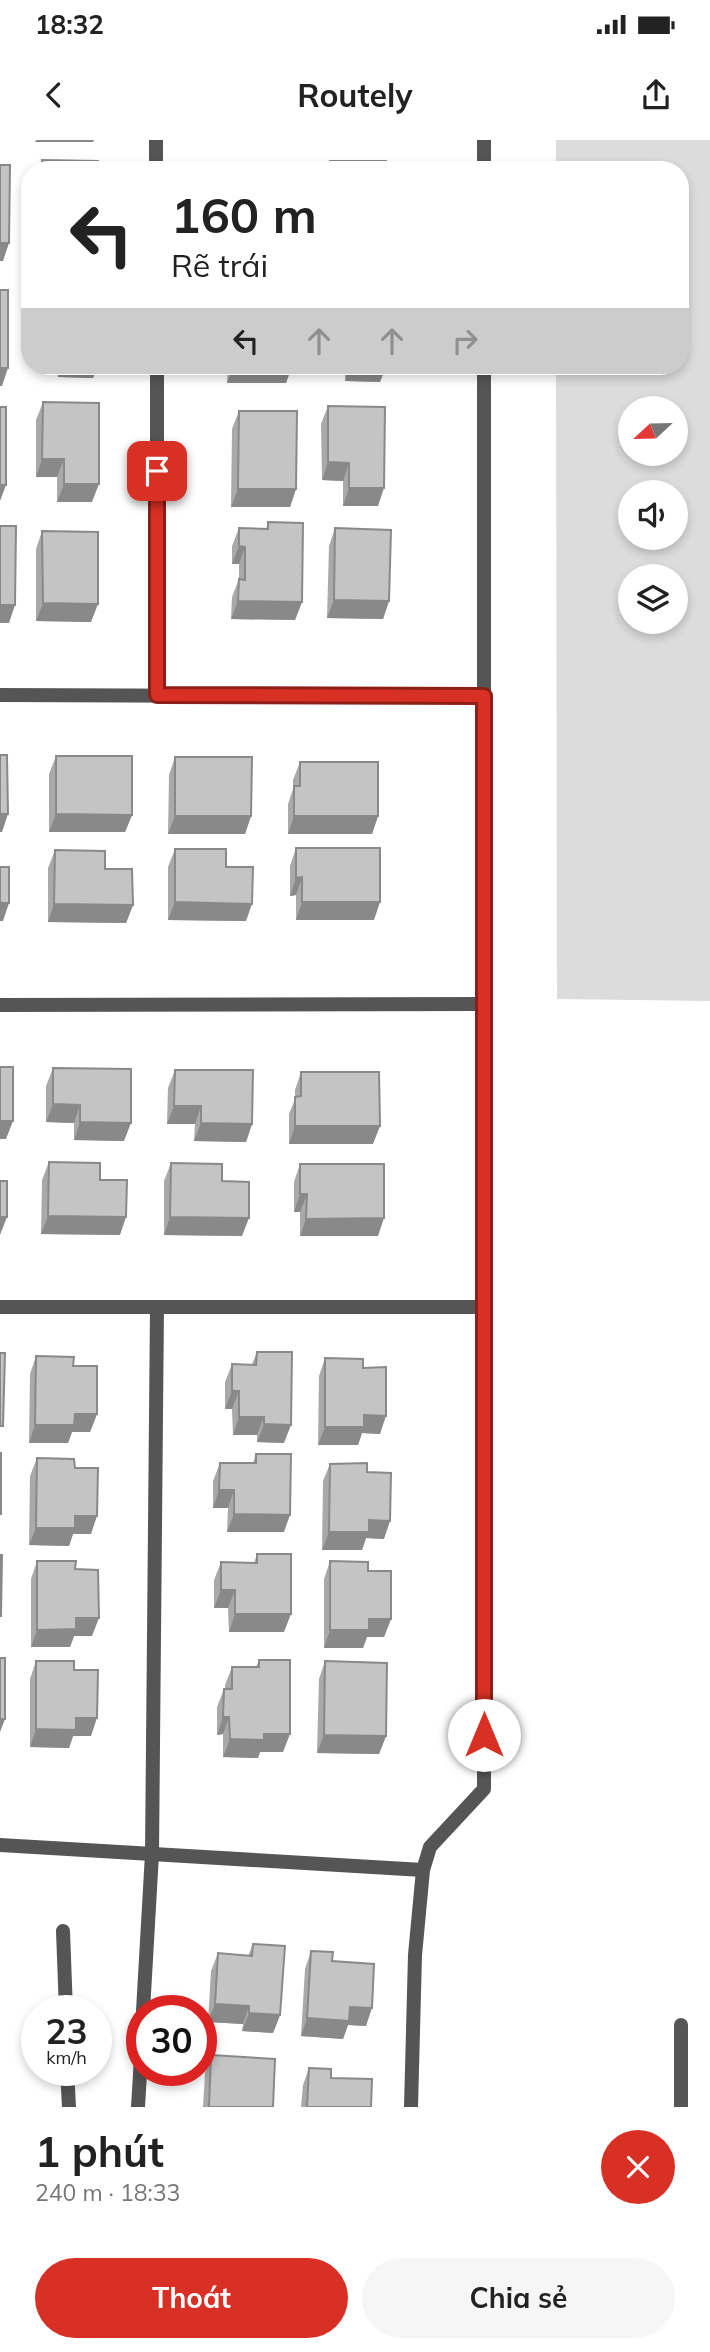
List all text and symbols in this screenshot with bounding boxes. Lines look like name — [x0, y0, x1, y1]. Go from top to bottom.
text: 18:32 — [35, 8, 104, 41]
text: Routely — [297, 75, 413, 115]
icon: back — [35, 76, 73, 114]
icon: share — [637, 76, 675, 114]
text: 160 m — [171, 184, 317, 245]
icon: left — [56, 189, 147, 280]
text: Rẽ trái — [171, 245, 268, 285]
icon: left — [227, 322, 265, 360]
icon: ahead — [300, 322, 338, 360]
icon: ahead — [373, 322, 411, 360]
icon: right — [446, 322, 484, 360]
north arrow — [618, 396, 688, 466]
map controls — [618, 396, 688, 634]
pin — [127, 441, 187, 501]
icon: arrive — [138, 452, 176, 490]
button: sound — [618, 480, 688, 550]
button: layers — [618, 564, 688, 634]
position arrow — [447, 1698, 521, 1772]
speed limit sign: 30 — [126, 1995, 217, 2086]
text: 23 — [45, 2009, 88, 2053]
text: km/h — [46, 2046, 87, 2069]
text: 1 phút — [35, 2125, 164, 2178]
button: close — [601, 2130, 675, 2204]
text: 240 m · 18:33 — [35, 2178, 180, 2207]
button: Thoát — [35, 2258, 348, 2338]
button: Chia sẻ — [362, 2258, 675, 2338]

